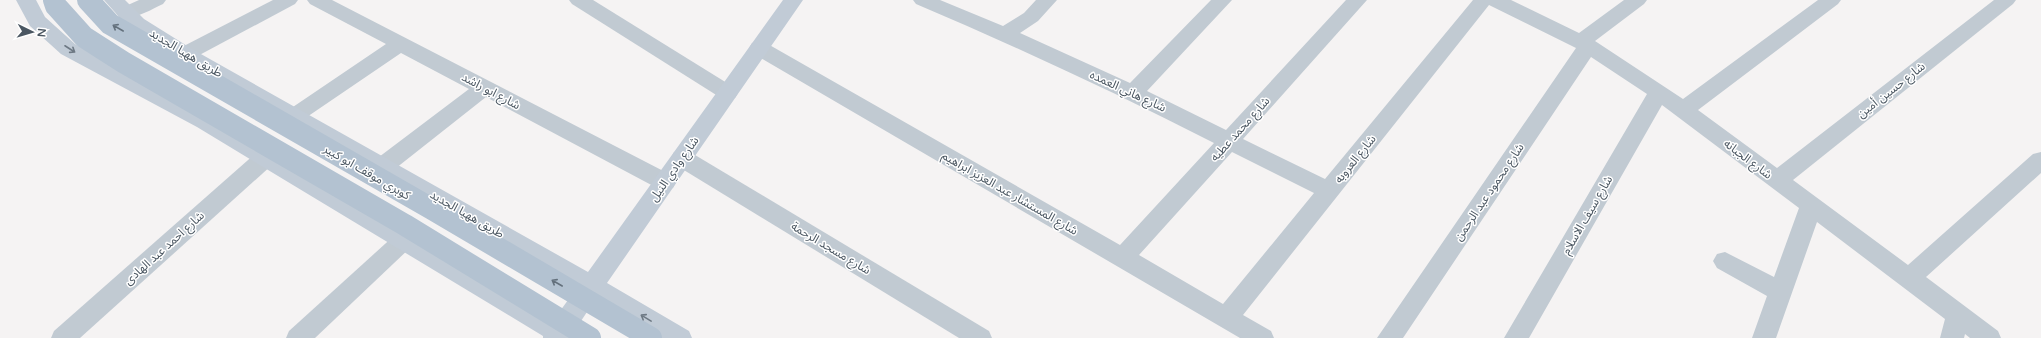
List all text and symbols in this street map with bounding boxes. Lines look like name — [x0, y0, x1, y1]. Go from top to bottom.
north arrow — [12, 12, 52, 52]
one-way arrow — [112, 24, 124, 32]
street label: طريق ههيا الجديد — [146, 26, 225, 81]
text: N — [35, 28, 48, 38]
one-way arrow — [64, 45, 75, 53]
street label: شارع حسين أمين — [1854, 59, 1929, 122]
street label: شارع هاني العمده — [1086, 67, 1168, 117]
street label: شارع ابو راشد — [458, 70, 523, 114]
street label: شارع محمد عطيه — [1207, 94, 1274, 165]
street label: شارع العروبه — [1331, 132, 1380, 187]
street label: شارع وادي النيل — [646, 134, 704, 206]
street label: شارع الجبانه — [1720, 136, 1775, 183]
street label: كوبري موقف ابو كبير — [319, 141, 414, 205]
street label: شارع محمود عبد الرحمن — [1451, 141, 1528, 245]
street label: شارع المستشار عبد العزيز ابراهيم — [939, 148, 1080, 239]
street label: شارع سيف الاسلام — [1559, 173, 1617, 258]
street label: طريق ههيا الجديد — [427, 187, 506, 242]
street label: شارع احمد عبد الهادى — [121, 208, 208, 289]
street label: شارع مسجد الرحمة — [788, 219, 873, 279]
one-way arrow — [551, 278, 563, 286]
one-way arrow — [641, 314, 652, 322]

